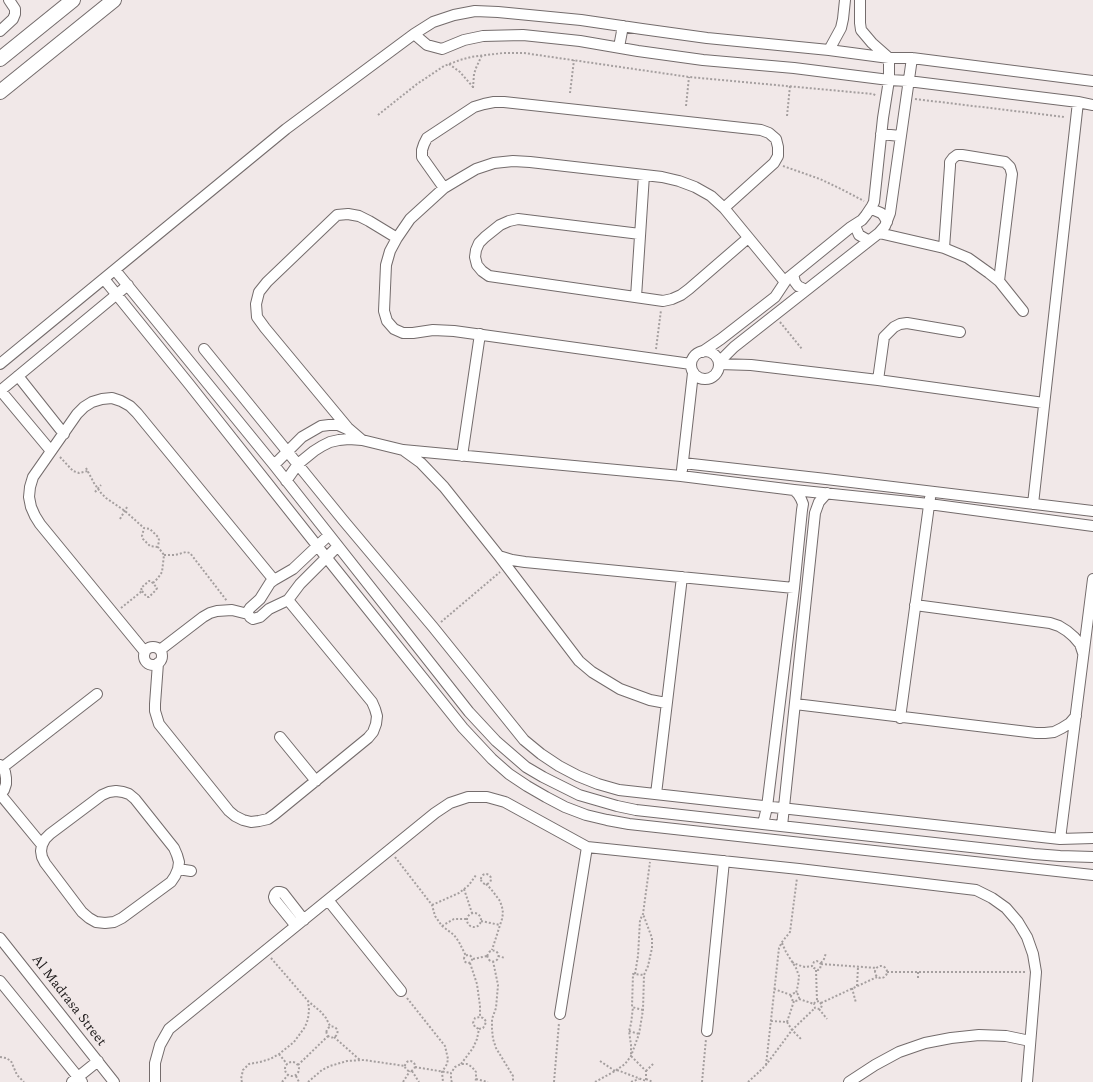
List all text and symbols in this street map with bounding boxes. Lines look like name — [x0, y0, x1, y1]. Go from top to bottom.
street label: Al Madrasa Street — [27, 952, 109, 1050]

